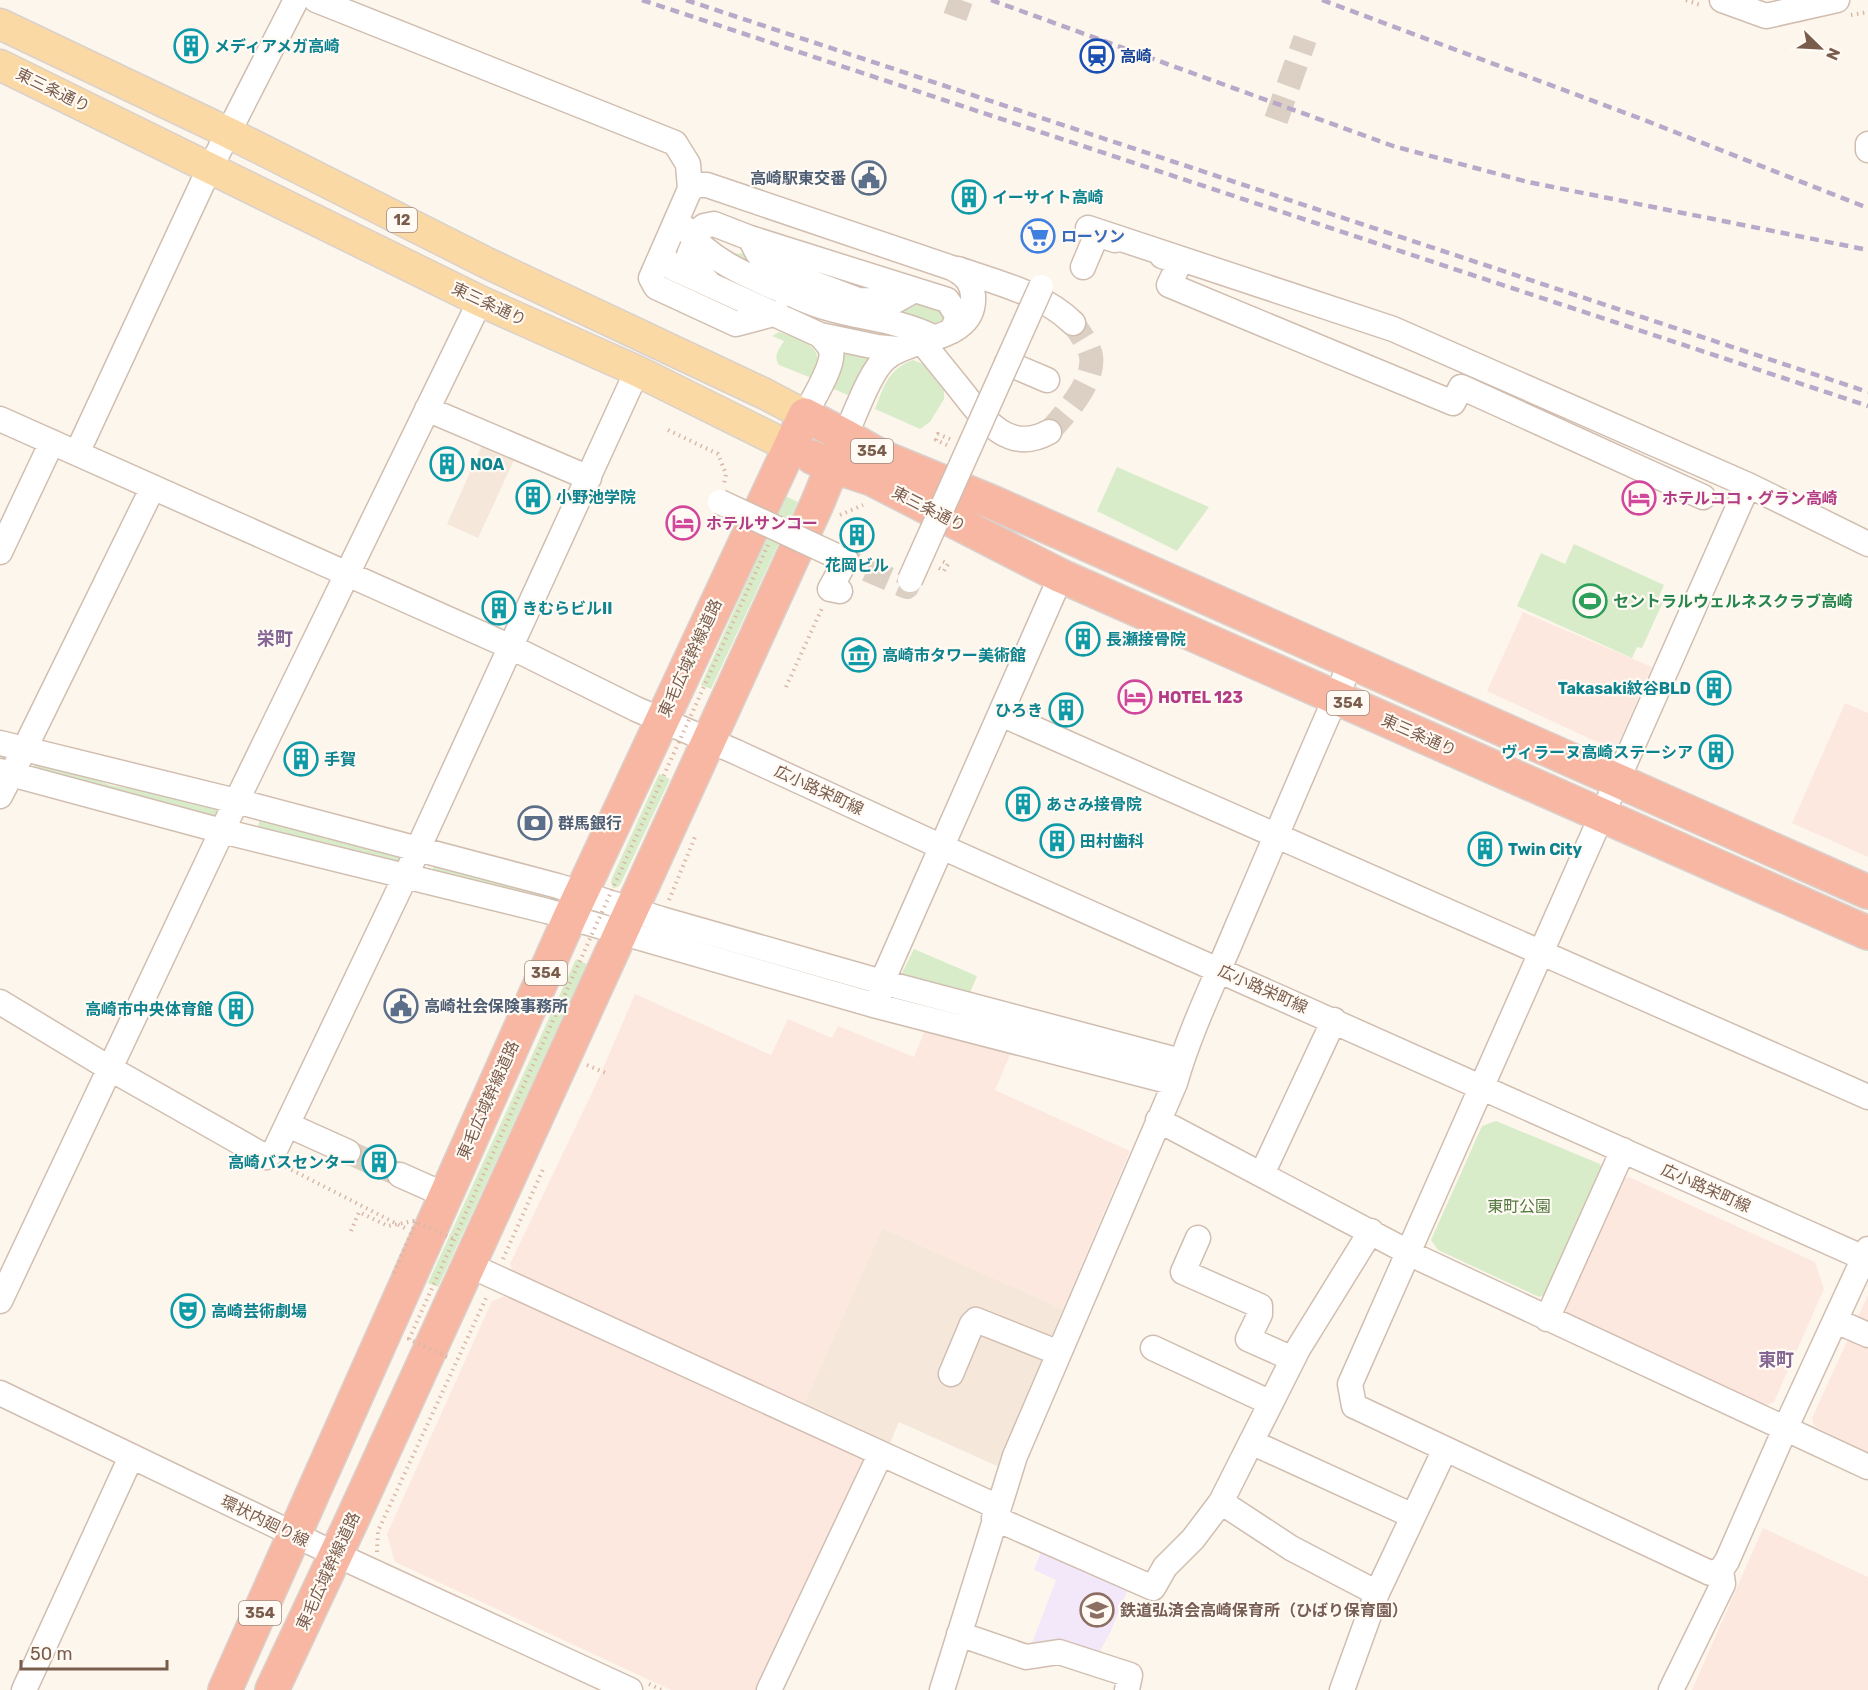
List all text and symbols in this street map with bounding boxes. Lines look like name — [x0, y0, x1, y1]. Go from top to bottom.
north arrow — [1790, 18, 1850, 78]
building icon: メディアメガ高崎 — [173, 28, 209, 64]
place label: メディアメガ高崎 — [214, 37, 340, 56]
station icon: 高崎 — [1079, 38, 1115, 74]
text: N — [1822, 45, 1844, 63]
place label: 高崎 — [1120, 47, 1152, 66]
street label: 東三条通り — [13, 64, 93, 116]
public building icon: 高崎駅東交番 — [851, 160, 887, 196]
place label: 高崎駅東交番 — [750, 169, 846, 188]
building icon: イーサイト高崎 — [951, 179, 987, 215]
place label: イーサイト高崎 — [992, 188, 1104, 207]
road number: 12 — [387, 208, 417, 232]
supermarket icon: ローソン — [1020, 218, 1056, 254]
place label: ローソン — [1061, 227, 1125, 246]
street label: 東三条通り — [449, 278, 529, 330]
road number: 354 — [851, 439, 893, 463]
building icon: NOA — [429, 446, 465, 482]
place label: NOA — [470, 455, 505, 474]
building icon: 小野池学院 — [515, 479, 551, 515]
hotel icon: ホテルココ・グラン高崎 — [1621, 480, 1657, 516]
street label: 東三条通り — [889, 482, 969, 536]
place label: 小野池学院 — [556, 488, 636, 507]
place label: ホテルココ・グラン高崎 — [1662, 489, 1838, 508]
hotel icon: ホテルサンコー — [665, 505, 701, 541]
place label: ホテルサンコー — [706, 514, 818, 533]
building icon: 花岡ビル — [839, 517, 875, 553]
place label: 花岡ビル — [825, 556, 889, 575]
sports icon: セントラルウェルネスクラブ高崎 — [1572, 583, 1608, 619]
building icon: きむらビルII — [481, 590, 517, 626]
place label: セントラルウェルネスクラブ高崎 — [1613, 592, 1853, 611]
street label: 東毛広域幹線道路 — [654, 596, 726, 720]
place label: きむらビルII — [522, 599, 612, 618]
building icon: 長瀬接骨院 — [1065, 621, 1101, 657]
district label: 栄町 — [257, 628, 293, 650]
place label: 長瀬接骨院 — [1106, 630, 1186, 649]
museum icon: 高崎市タワー美術館 — [841, 637, 877, 673]
place label: 高崎市タワー美術館 — [882, 646, 1026, 665]
building icon: Takasaki紋谷BLD — [1696, 670, 1732, 706]
hotel icon: HOTEL 123 — [1117, 679, 1153, 715]
place label: Takasaki紋谷BLD — [1558, 679, 1691, 698]
place label: HOTEL 123 — [1158, 688, 1243, 707]
road number: 354 — [1327, 691, 1369, 715]
building icon: ひろき — [1048, 692, 1084, 728]
place label: ひろき — [995, 701, 1043, 720]
street label: 東三条通り — [1379, 710, 1459, 760]
building icon: ヴィラーヌ高崎ステーシア — [1698, 734, 1734, 770]
building icon: 手賀 — [283, 741, 319, 777]
place label: ヴィラーヌ高崎ステーシア — [1501, 743, 1693, 762]
place label: 手賀 — [324, 750, 356, 769]
street label: 広小路栄町線 — [771, 761, 867, 819]
building icon: あさみ接骨院 — [1005, 786, 1041, 822]
place label: あさみ接骨院 — [1046, 795, 1142, 814]
bank icon: 群馬銀行 — [517, 805, 553, 841]
place label: 群馬銀行 — [558, 814, 622, 833]
building icon: 田村歯科 — [1039, 823, 1075, 859]
building icon: Twin City — [1467, 831, 1503, 867]
place label: 田村歯科 — [1080, 832, 1144, 851]
place label: Twin City — [1508, 840, 1582, 859]
road number: 354 — [525, 961, 567, 985]
street label: 広小路栄町線 — [1215, 961, 1311, 1017]
public building icon: 高崎社会保険事務所 — [383, 988, 419, 1024]
building icon: 高崎市中央体育館 — [218, 991, 254, 1027]
place label: 高崎社会保険事務所 — [424, 997, 568, 1016]
place label: 高崎市中央体育館 — [85, 1000, 213, 1019]
street label: 東毛広域幹線道路 — [453, 1038, 523, 1162]
building icon: 高崎バスセンター — [361, 1144, 397, 1180]
place label: 高崎バスセンター — [228, 1153, 356, 1172]
street label: 広小路栄町線 — [1658, 1160, 1754, 1216]
park label: 東町公園 — [1487, 1197, 1551, 1216]
theatre icon: 高崎芸術劇場 — [170, 1293, 206, 1329]
place label: 高崎芸術劇場 — [211, 1302, 307, 1321]
district label: 東町 — [1758, 1349, 1794, 1371]
street label: 環状内廻り線 — [218, 1491, 312, 1551]
street label: 東毛広域幹線道路 — [292, 1509, 364, 1633]
school or university icon: 鉄道弘済会高崎保育所（ひばり保育園） — [1079, 1592, 1115, 1628]
road number: 354 — [239, 1601, 281, 1625]
place label: 鉄道弘済会高崎保育所（ひばり保育園） — [1120, 1601, 1408, 1620]
scale bar — [21, 1633, 166, 1671]
text: 50 m — [30, 1643, 73, 1665]

